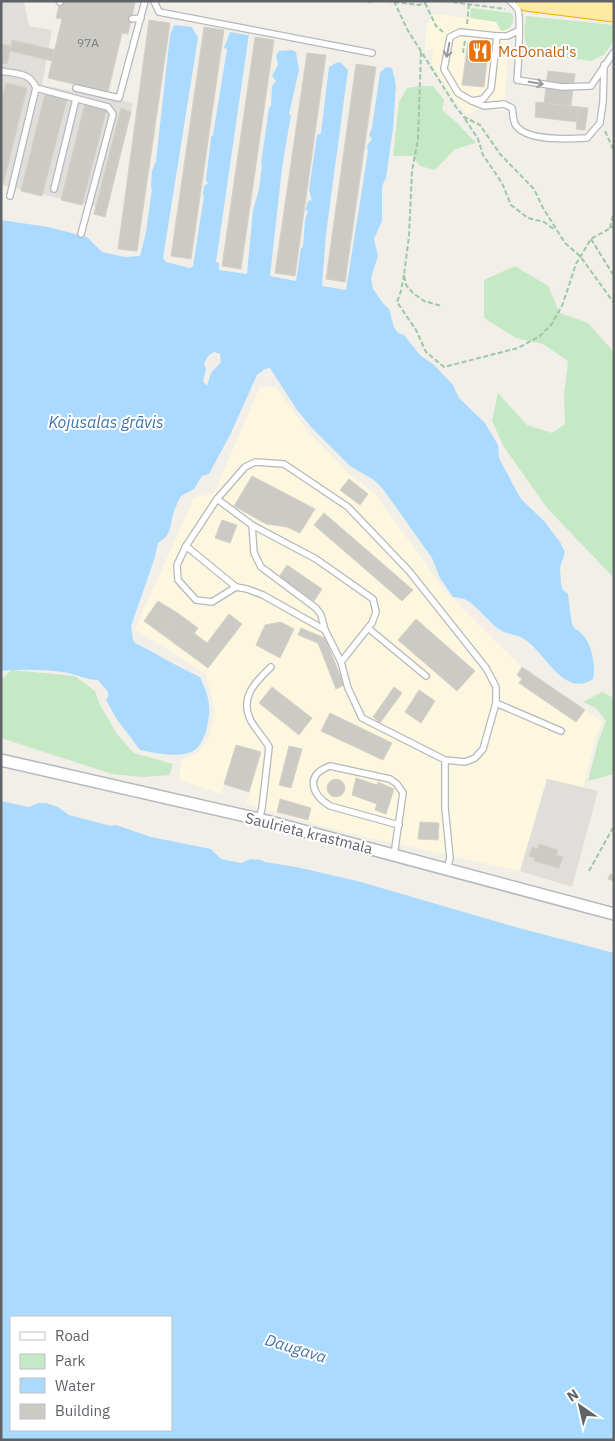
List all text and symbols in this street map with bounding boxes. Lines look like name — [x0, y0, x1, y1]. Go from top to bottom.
house number: 97A — [77, 35, 99, 50]
restaurant icon: McDonald's — [467, 38, 493, 64]
one-way arrow — [442, 42, 452, 58]
place label: McDonald's — [498, 42, 576, 61]
one-way arrow — [527, 78, 543, 88]
water label: Kojusalas grāvis — [48, 412, 164, 432]
street label: Saulrieta krastmala — [243, 808, 375, 858]
legend — [10, 1316, 172, 1431]
text: Road — [55, 1326, 90, 1345]
water label: Daugava — [263, 1329, 329, 1367]
text: Park — [55, 1351, 85, 1370]
text: Water — [55, 1376, 96, 1395]
north arrow — [555, 1381, 605, 1431]
text: N — [563, 1385, 582, 1406]
text: Building — [55, 1401, 110, 1420]

